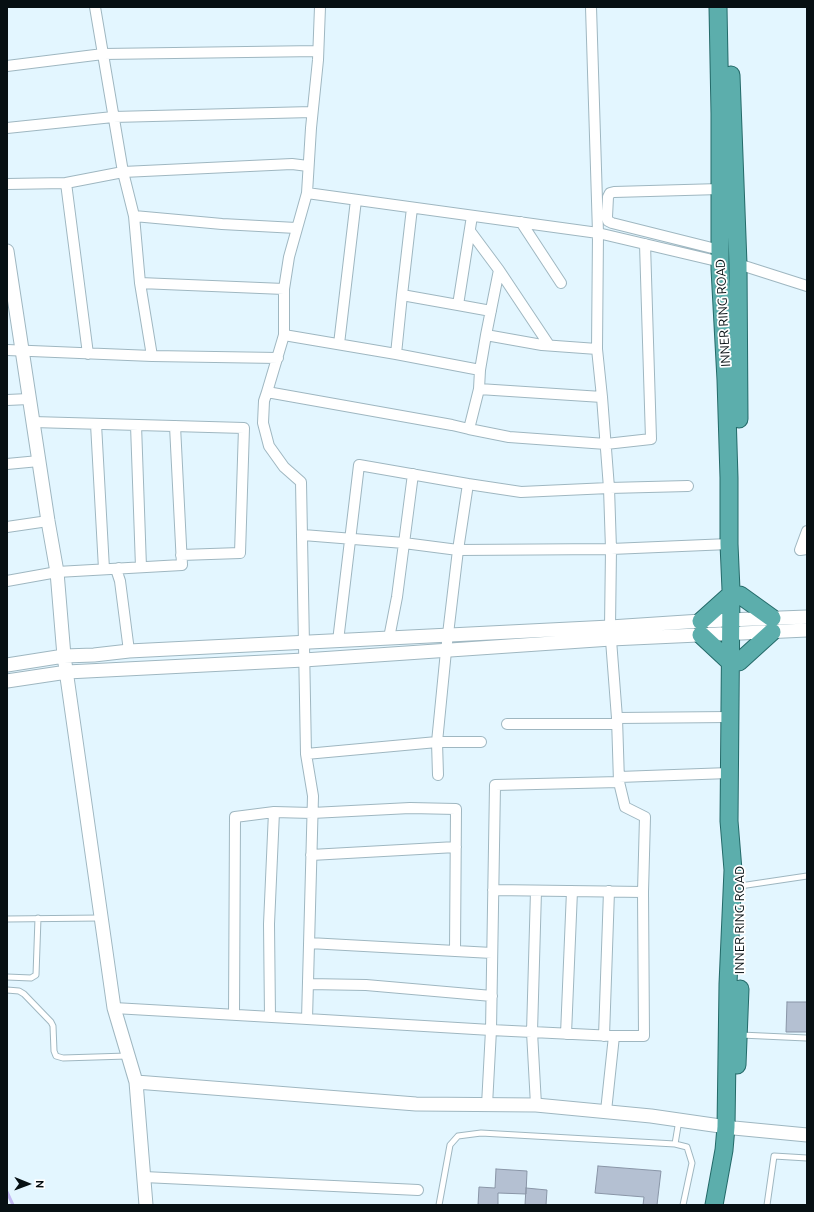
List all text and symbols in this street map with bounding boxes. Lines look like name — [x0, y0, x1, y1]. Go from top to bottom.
street label: INNER RING ROAD — [712, 259, 734, 367]
street label: INNER RING ROAD — [732, 866, 748, 974]
north arrow — [8, 1164, 48, 1204]
text: N — [34, 1180, 46, 1188]

